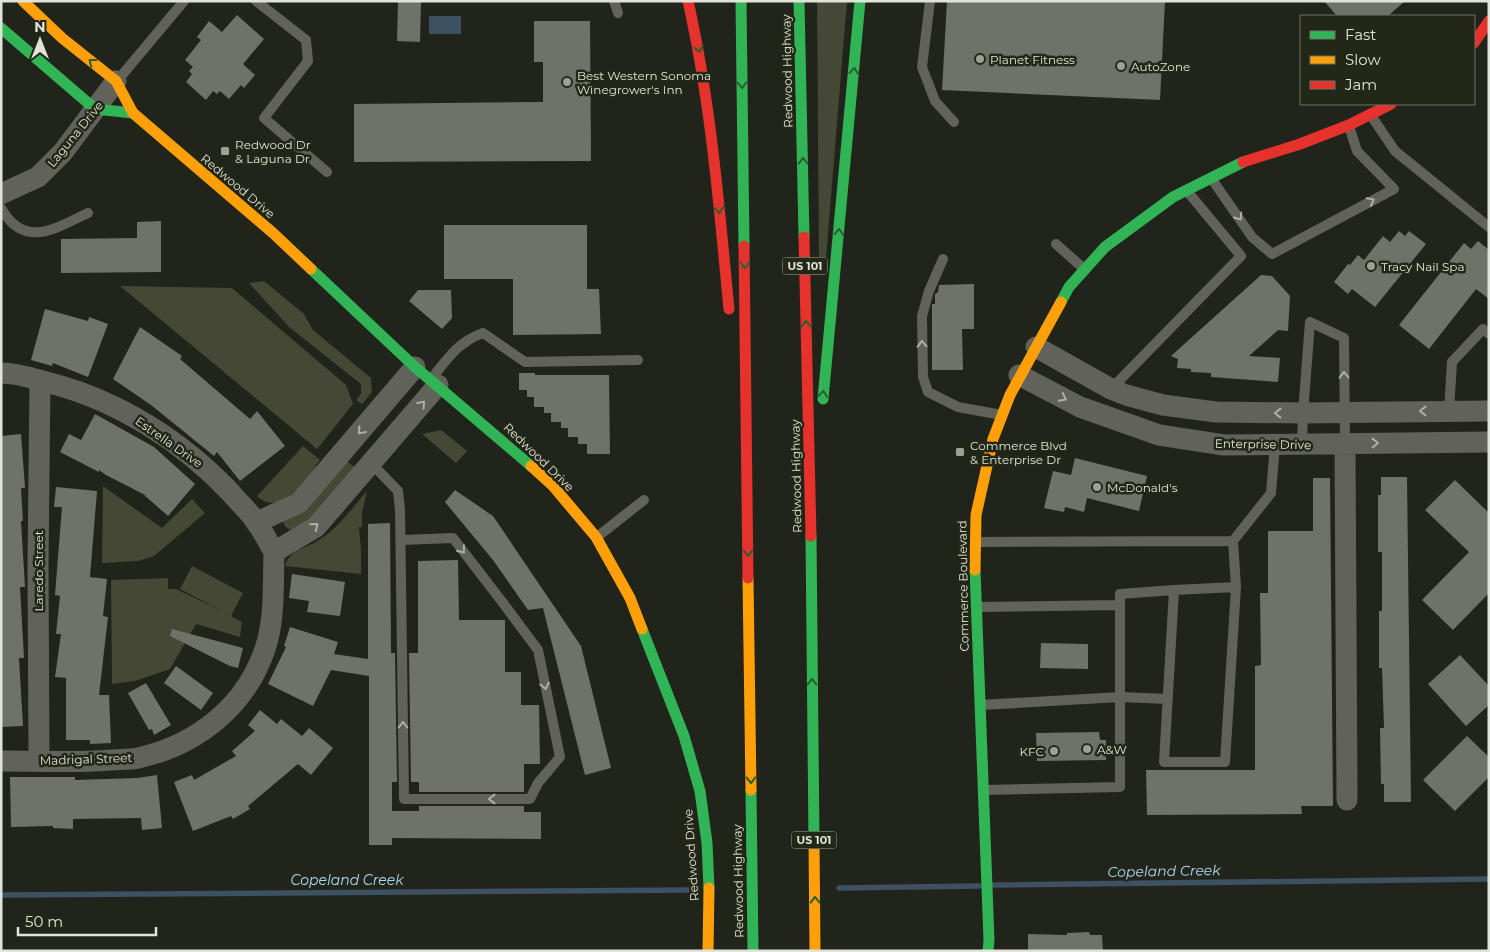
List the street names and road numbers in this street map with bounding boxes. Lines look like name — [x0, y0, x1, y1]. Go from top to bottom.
street label: Redwood Highway — [779, 14, 795, 128]
street label: Laguna Drive — [44, 98, 106, 170]
street label: Redwood Drive — [198, 151, 278, 221]
road number: US 101 — [782, 258, 828, 274]
street label: Estrella Drive — [132, 413, 206, 471]
street label: Redwood Highway — [788, 419, 804, 533]
street label: Redwood Drive — [501, 420, 577, 494]
street label: Enterprise Drive — [1215, 436, 1311, 452]
street label: Commerce Boulevard — [954, 520, 972, 652]
street label: Laredo Street — [31, 530, 46, 612]
street label: Madrigal Street — [39, 750, 133, 768]
street label: Redwood Drive — [680, 808, 702, 902]
street label: Redwood Highway — [730, 824, 746, 938]
road number: US 101 — [792, 832, 836, 848]

